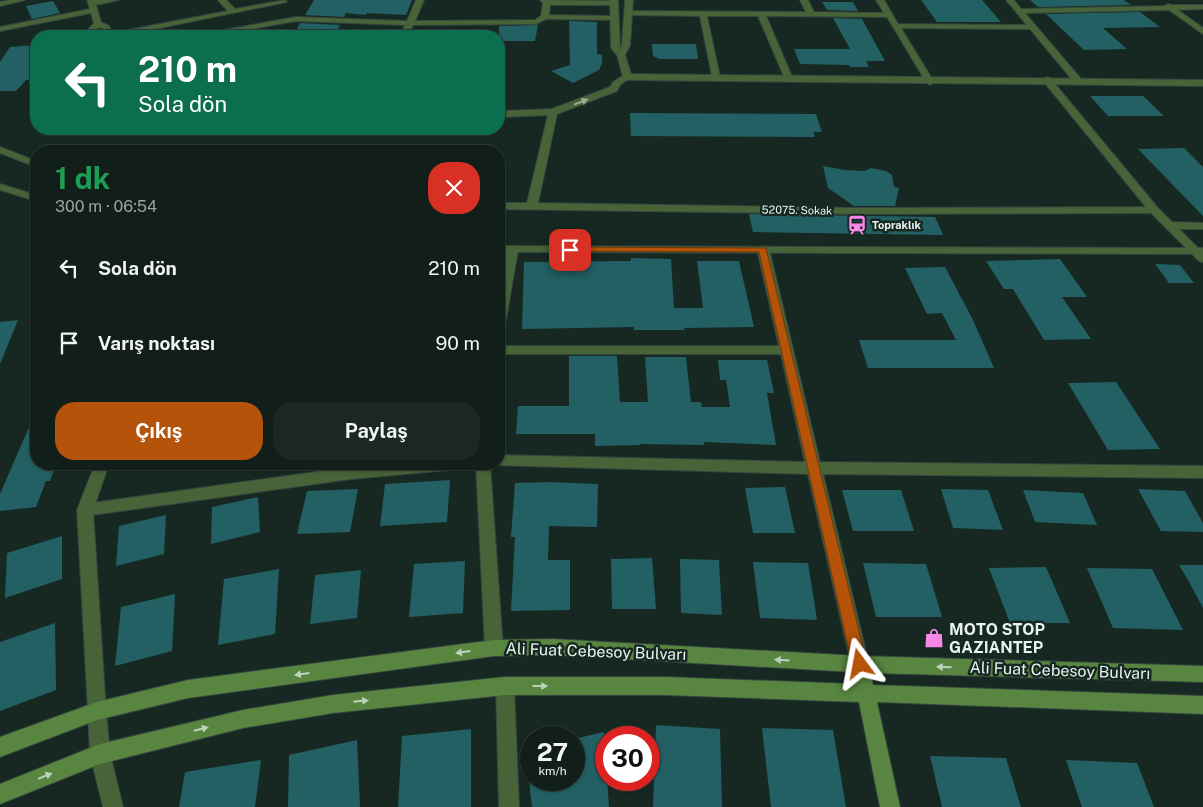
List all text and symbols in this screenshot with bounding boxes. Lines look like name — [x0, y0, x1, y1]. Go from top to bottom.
text: 210 m — [138, 49, 237, 90]
icon: left — [55, 50, 120, 115]
text: Sola dön — [138, 91, 227, 117]
one-way arrow — [574, 98, 588, 106]
text: 1 dk — [55, 160, 110, 196]
button: close — [428, 162, 480, 214]
text: 300 m · 06:54 — [55, 197, 157, 216]
street label: 52075. Sokak — [762, 203, 832, 217]
station icon: Topraklık — [846, 214, 868, 236]
place label: Topraklık — [872, 219, 921, 231]
pin — [549, 229, 591, 271]
icon: arrive — [556, 236, 584, 264]
icon: left — [55, 254, 83, 282]
text: Sola dön — [98, 257, 177, 279]
text: 210 m — [428, 257, 480, 279]
icon: arrive — [55, 329, 83, 357]
text: Varış noktası — [98, 332, 215, 354]
text: 90 m — [436, 332, 480, 354]
button: Çıkış — [55, 402, 263, 460]
button: Paylaş — [273, 402, 480, 460]
place label: MOTO STOP GAZIANTEP — [949, 620, 1045, 657]
shop icon: MOTO STOP GAZIANTEP — [923, 627, 945, 649]
position arrow — [833, 637, 885, 689]
street label: Ali Fuat Cebesoy Bulvarı — [505, 639, 687, 664]
one-way arrow — [454, 648, 470, 656]
one-way arrow — [774, 655, 790, 663]
street label: Ali Fuat Cebesoy Bulvarı — [969, 658, 1151, 683]
one-way arrow — [936, 662, 952, 670]
one-way arrow — [293, 670, 309, 678]
one-way arrow — [532, 682, 548, 690]
one-way arrow — [353, 697, 369, 705]
one-way arrow — [193, 725, 208, 733]
speed limit sign: 30 — [595, 726, 660, 791]
text: 27 — [537, 737, 568, 767]
text: km/h — [538, 764, 567, 778]
one-way arrow — [38, 771, 52, 779]

